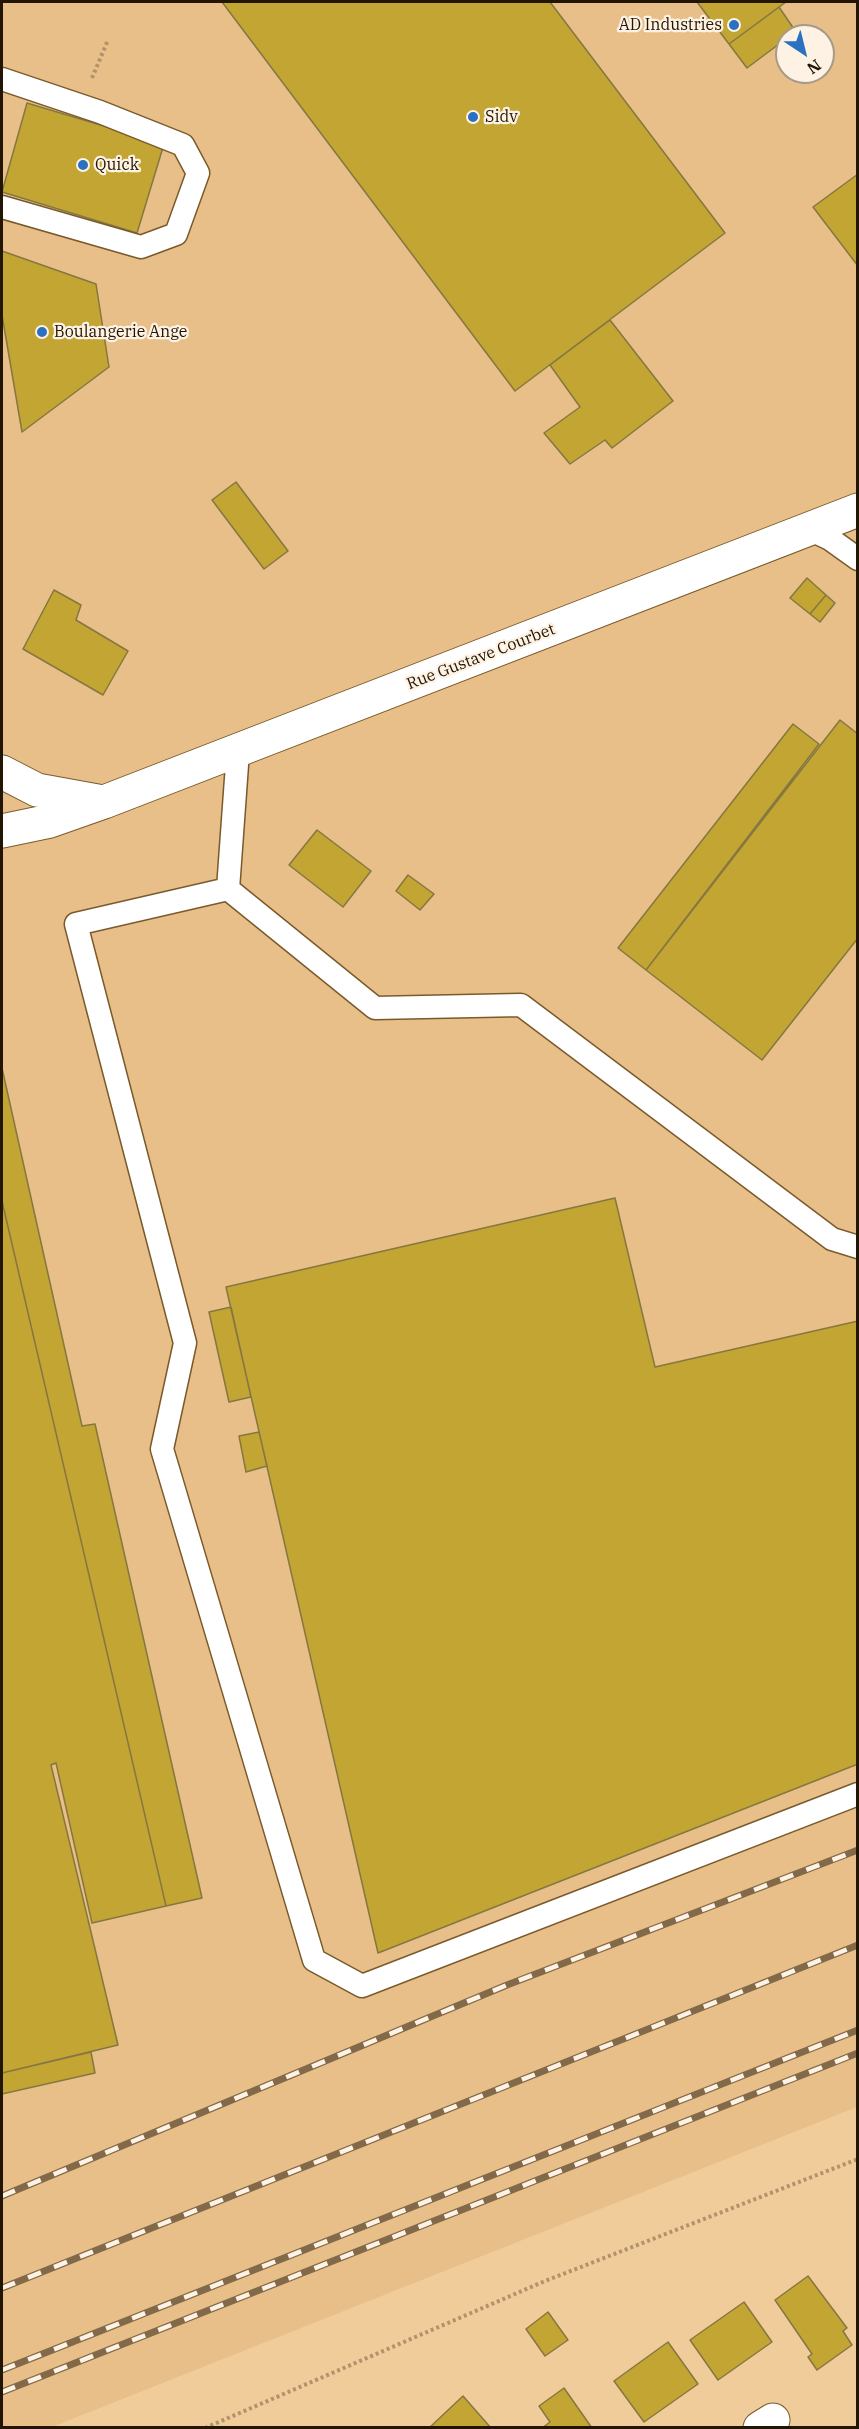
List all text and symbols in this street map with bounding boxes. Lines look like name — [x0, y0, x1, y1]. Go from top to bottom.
place label: AD Industries — [619, 15, 722, 35]
marker: AD Industries — [727, 18, 741, 32]
north arrow — [775, 24, 835, 84]
text: N — [803, 55, 825, 79]
place label: Sidv — [485, 107, 518, 127]
marker: Sidv — [466, 110, 480, 124]
place label: Quick — [95, 155, 139, 175]
marker: Quick — [76, 158, 90, 172]
place label: Boulangerie Ange — [54, 322, 187, 342]
marker: Boulangerie Ange — [35, 325, 49, 339]
street label: Rue Gustave Courbet — [404, 620, 558, 694]

